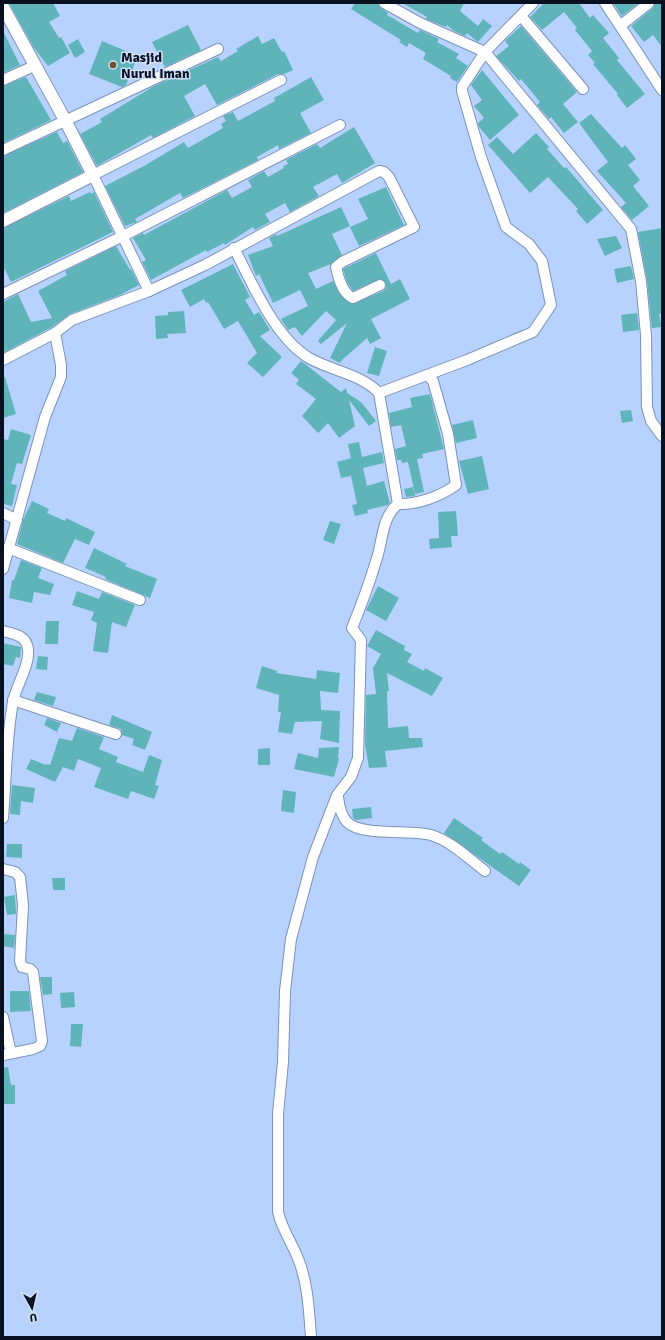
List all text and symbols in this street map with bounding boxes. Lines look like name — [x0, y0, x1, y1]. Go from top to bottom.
place label: Masjid Nurul Iman — [121, 49, 190, 82]
marker: Masjid Nurul Iman — [108, 60, 118, 70]
north arrow — [12, 1288, 52, 1328]
text: U — [29, 1310, 38, 1324]

